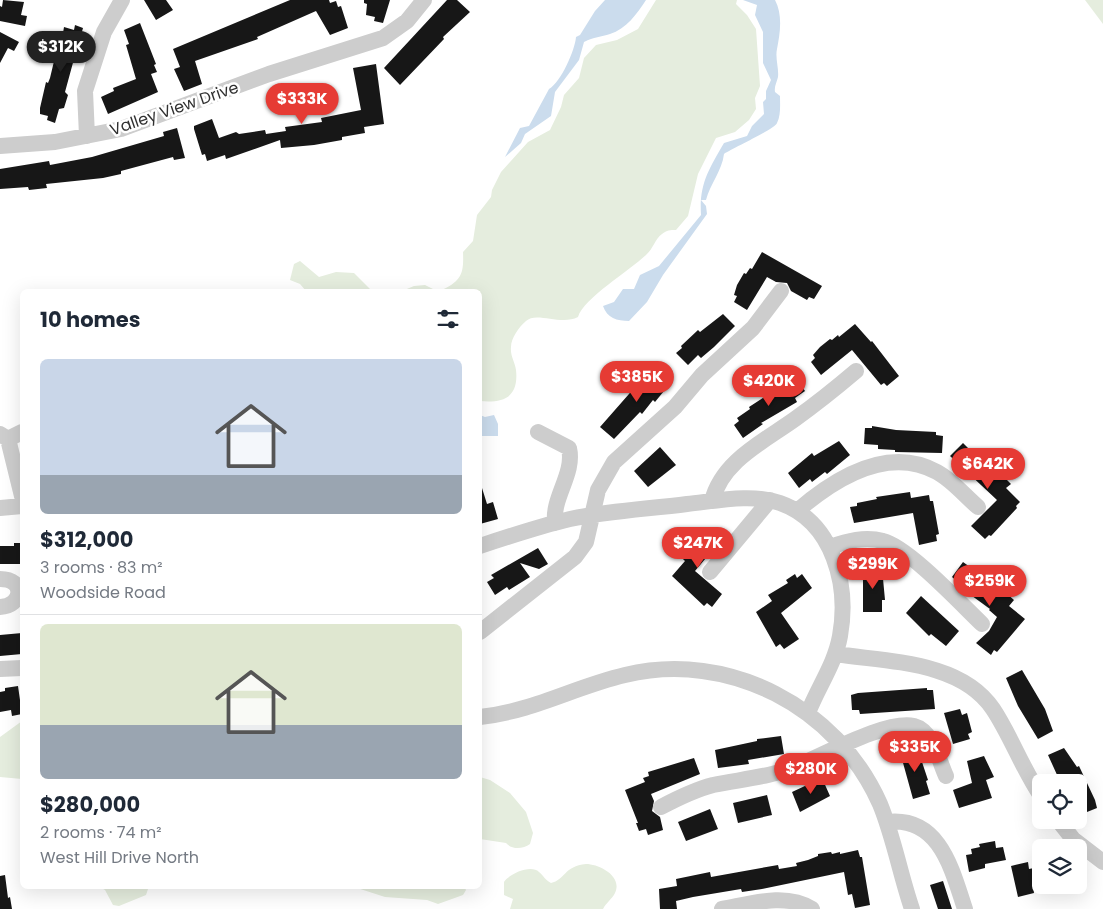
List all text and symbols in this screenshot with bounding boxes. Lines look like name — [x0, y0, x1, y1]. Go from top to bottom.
pin: $312K — [26, 30, 96, 73]
text: $312K — [38, 35, 84, 58]
street label: Valley View Drive — [107, 76, 242, 141]
pin: $333K — [267, 82, 337, 125]
text: $333K — [277, 87, 327, 110]
text: 10 homes — [40, 305, 140, 334]
icon: filters — [434, 305, 462, 333]
pin: $385K — [602, 360, 672, 403]
pin: $420K — [734, 364, 804, 407]
text: $385K — [611, 365, 663, 388]
text: $420K — [743, 369, 795, 392]
icon: home — [206, 391, 296, 481]
pin: $642K — [953, 448, 1023, 490]
text: $642K — [962, 452, 1014, 475]
text: $312,000 — [40, 525, 134, 554]
pin: $247K — [663, 526, 733, 569]
text: $247K — [673, 531, 723, 554]
pin: $299K — [838, 548, 908, 590]
text: $299K — [848, 552, 898, 575]
text: 3 rooms · 83 m² — [40, 556, 162, 579]
pin: $259K — [955, 564, 1025, 607]
text: $259K — [964, 569, 1016, 592]
text: Woodside Road — [40, 581, 166, 604]
icon: home — [206, 657, 296, 747]
pin: $335K — [880, 730, 950, 773]
text: $335K — [889, 735, 941, 758]
pin: $280K — [776, 752, 846, 795]
text: $280K — [785, 757, 837, 780]
map controls — [1032, 774, 1087, 894]
button: locate — [1032, 774, 1087, 829]
text: $280,000 — [40, 790, 140, 819]
text: 2 rooms · 74 m² — [40, 821, 162, 844]
button: layers — [1032, 839, 1087, 894]
text: West Hill Drive North — [40, 846, 199, 869]

